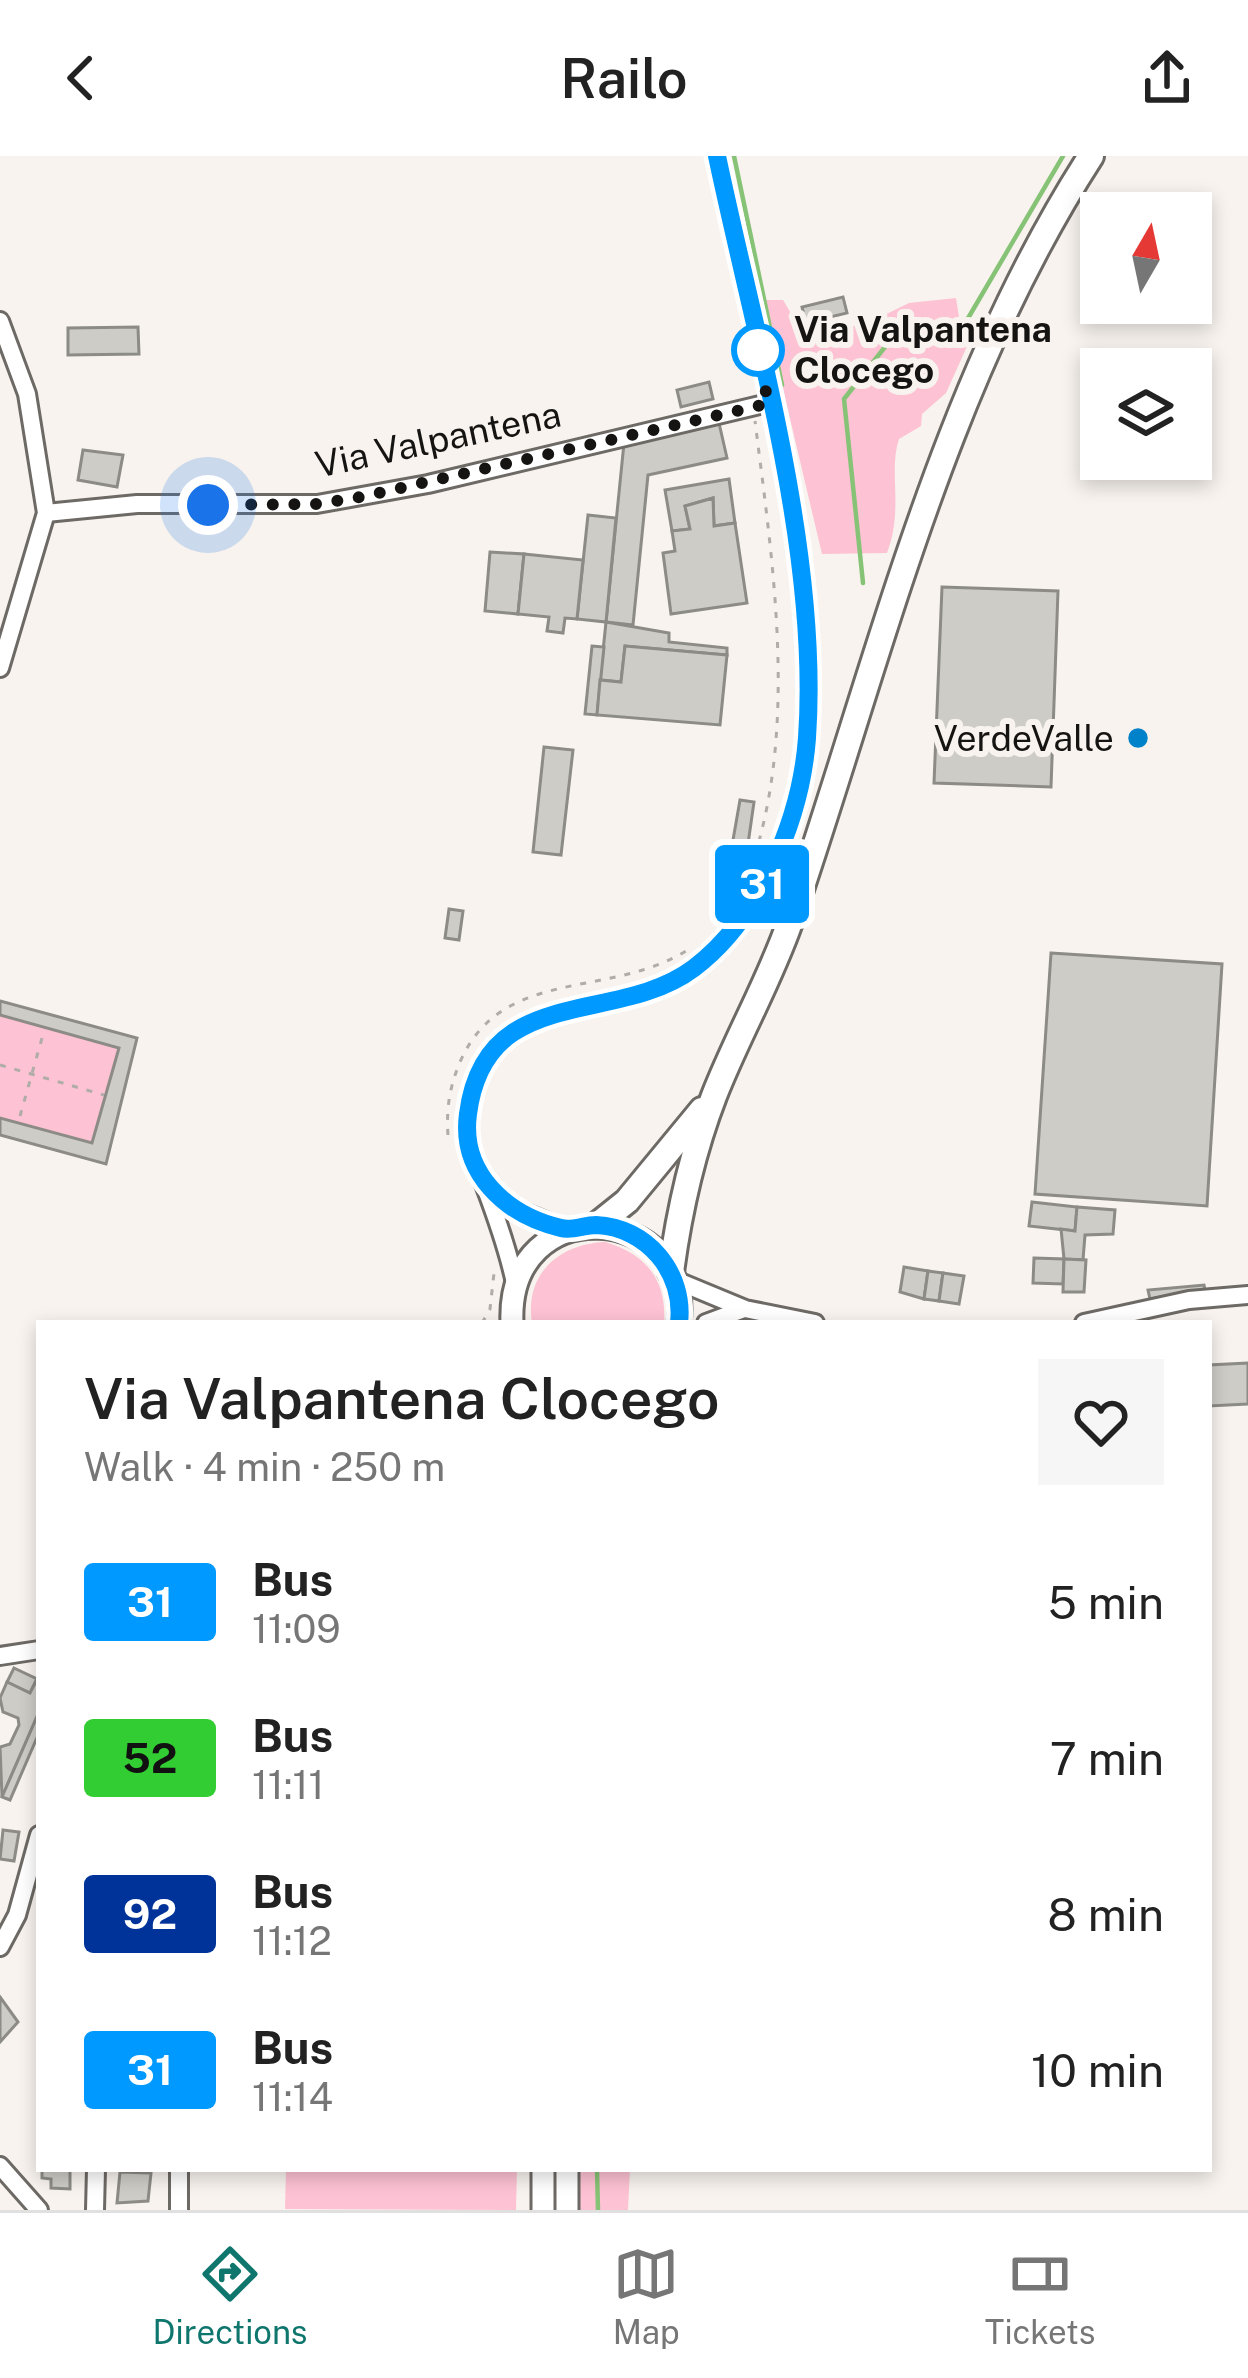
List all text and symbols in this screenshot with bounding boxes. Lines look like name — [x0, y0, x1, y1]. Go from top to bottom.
icon: back — [48, 45, 114, 111]
icon: share — [1134, 45, 1200, 111]
text: Railo — [560, 47, 688, 110]
north arrow — [1080, 192, 1212, 324]
map controls — [1080, 192, 1212, 480]
place label: Via Valpantena Clocego — [794, 308, 1052, 391]
marker: Via Valpantena Clocego — [733, 325, 783, 375]
button: layers — [1080, 348, 1212, 480]
street label: Via Valpantena — [311, 392, 565, 486]
your location — [178, 475, 238, 535]
place label: VerdeValle — [934, 717, 1114, 759]
marker: VerdeValle — [1125, 725, 1151, 751]
line badge: 31 — [708, 845, 816, 923]
text: 31 — [739, 859, 785, 908]
button: heart — [1038, 1359, 1164, 1485]
text: Via Valpantena Clocego — [84, 1365, 720, 1432]
text: Walk · 4 min · 250 m — [84, 1444, 445, 1490]
text: Bus — [252, 1553, 333, 1606]
text: 5 min — [1048, 1576, 1164, 1629]
text: 31 — [127, 1577, 173, 1626]
text: 11:09 — [252, 1606, 341, 1652]
text: Bus — [252, 1709, 333, 1762]
text: 7 min — [1050, 1732, 1164, 1785]
text: 52 — [122, 1733, 178, 1782]
text: 11:11 — [252, 1762, 324, 1808]
text: Bus — [252, 1865, 333, 1918]
text: 8 min — [1048, 1888, 1164, 1941]
text: 92 — [123, 1889, 177, 1938]
text: 11:12 — [252, 1918, 332, 1964]
text: Bus — [252, 2021, 333, 2074]
text: 10 min — [1031, 2044, 1164, 2097]
text: 31 — [127, 2045, 173, 2094]
text: 11:14 — [252, 2074, 333, 2120]
tab: Directions — [153, 2241, 308, 2351]
tab: Map — [613, 2241, 680, 2351]
tab: Tickets — [985, 2241, 1095, 2351]

